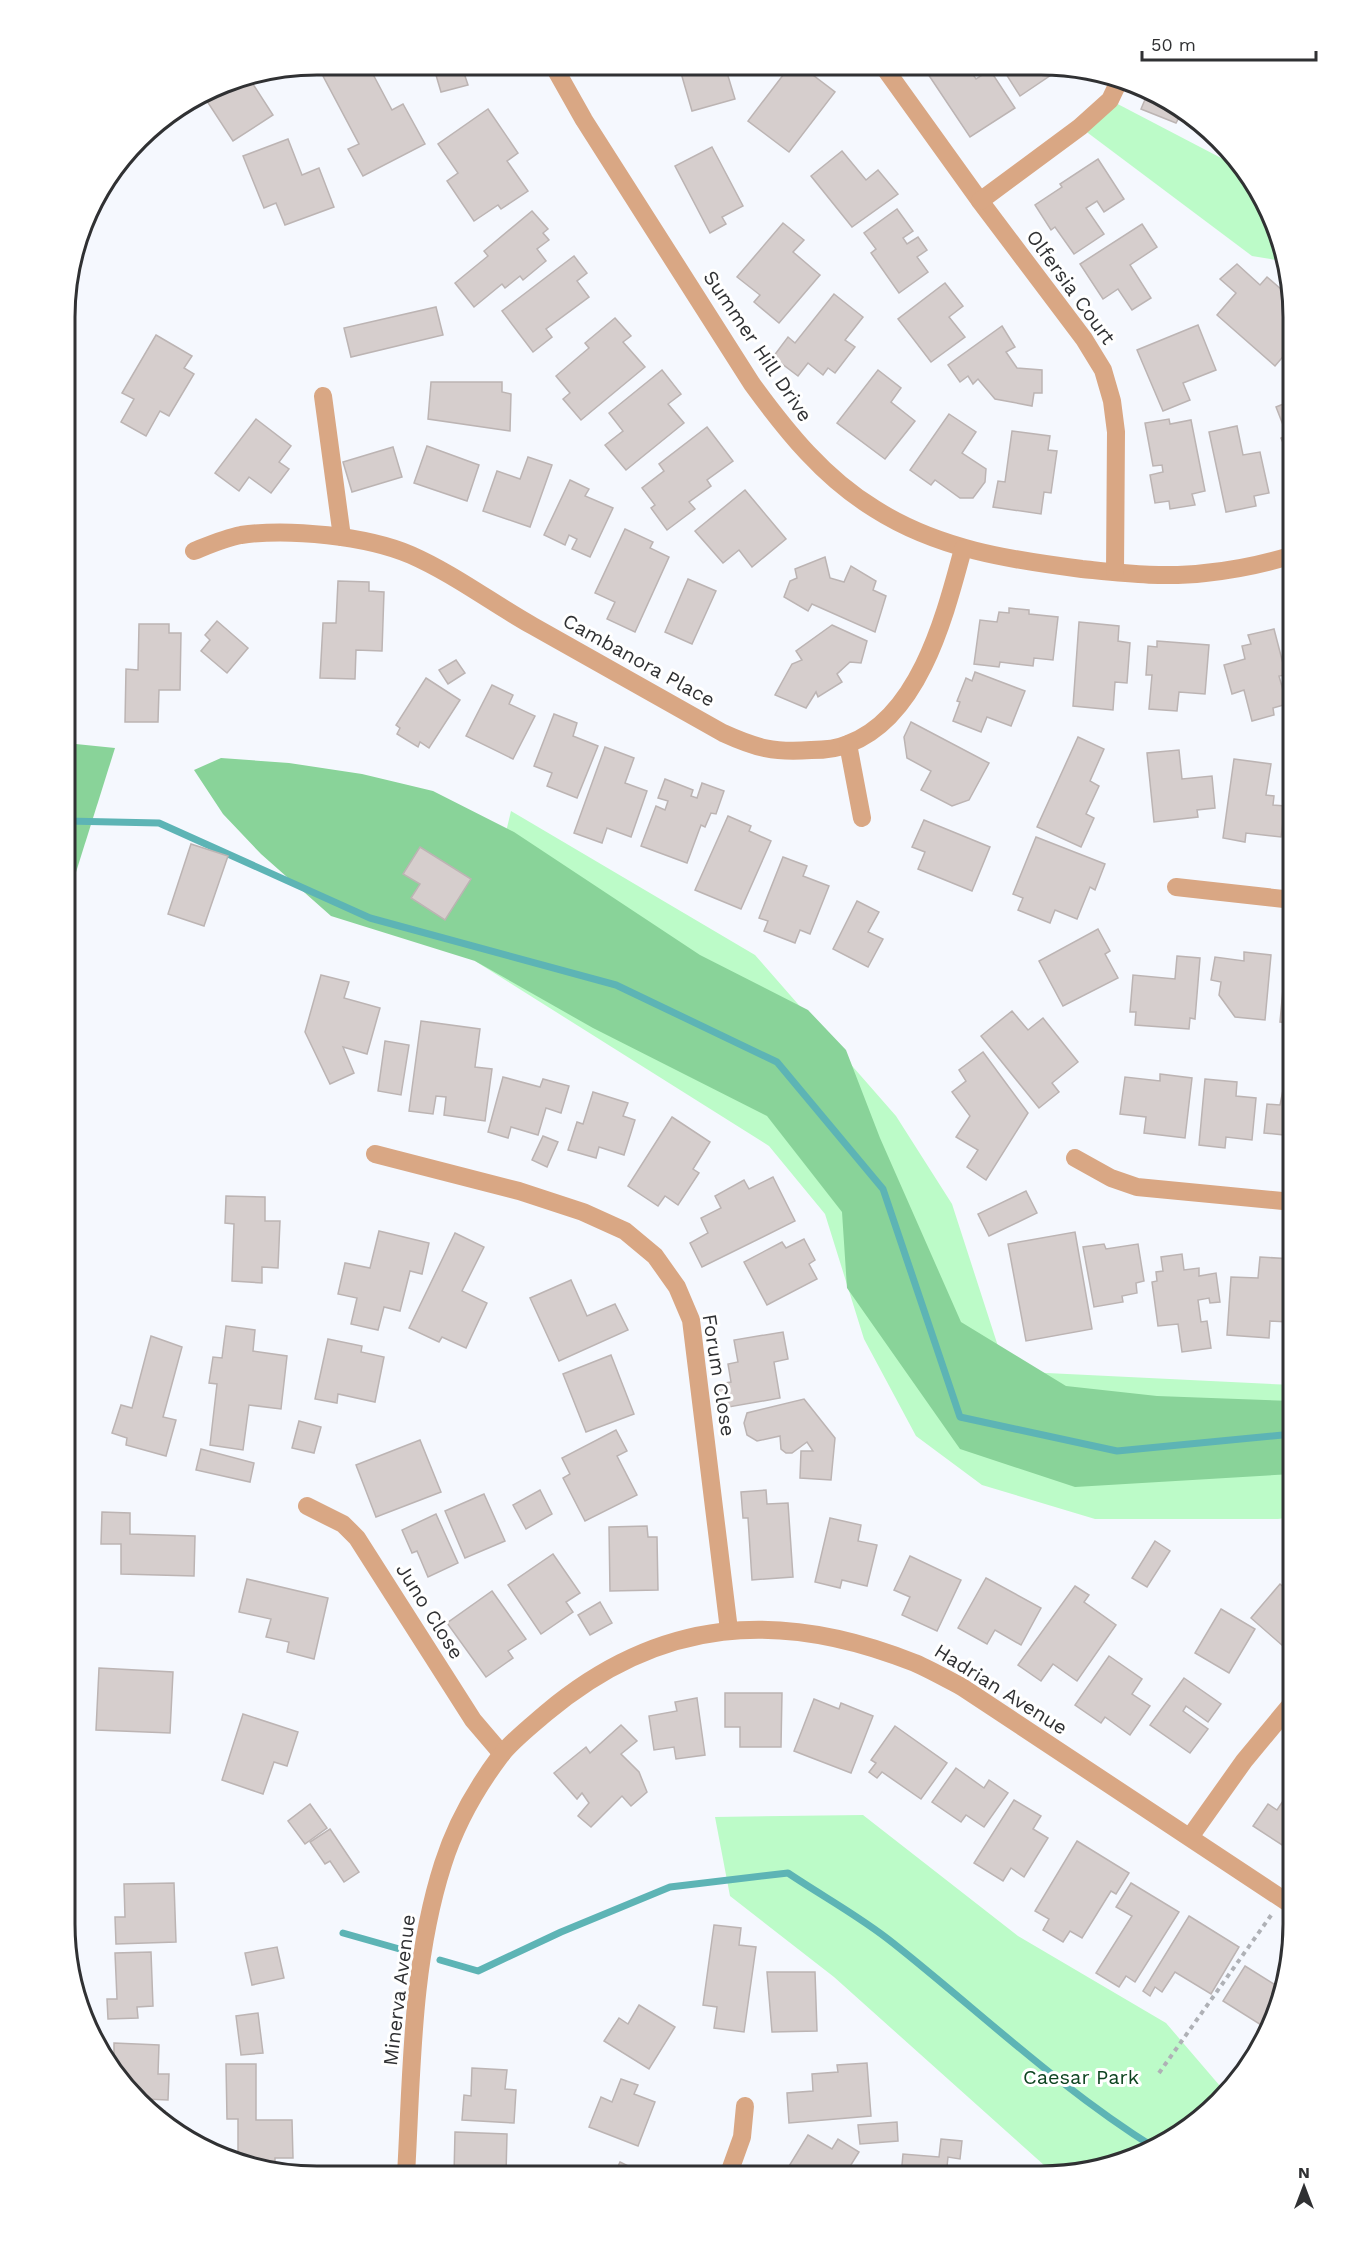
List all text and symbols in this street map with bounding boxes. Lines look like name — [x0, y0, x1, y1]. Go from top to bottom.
scale bar — [1142, 24, 1316, 62]
text: 50 m — [1151, 34, 1196, 55]
street label: Olfersia Court — [1021, 225, 1121, 349]
street label: Summer Hill Drive — [698, 266, 818, 426]
street label: Cambanora Place — [559, 608, 719, 712]
street label: Forum Close — [697, 1312, 741, 1438]
street label: Juno Close — [391, 1559, 469, 1663]
street label: Hadrian Avenue — [930, 1638, 1072, 1740]
street label: Minerva Avenue — [378, 1913, 420, 2067]
park label: Caesar Park — [1023, 2065, 1139, 2089]
north arrow — [1274, 2157, 1334, 2217]
text: N — [1298, 2163, 1310, 2182]

